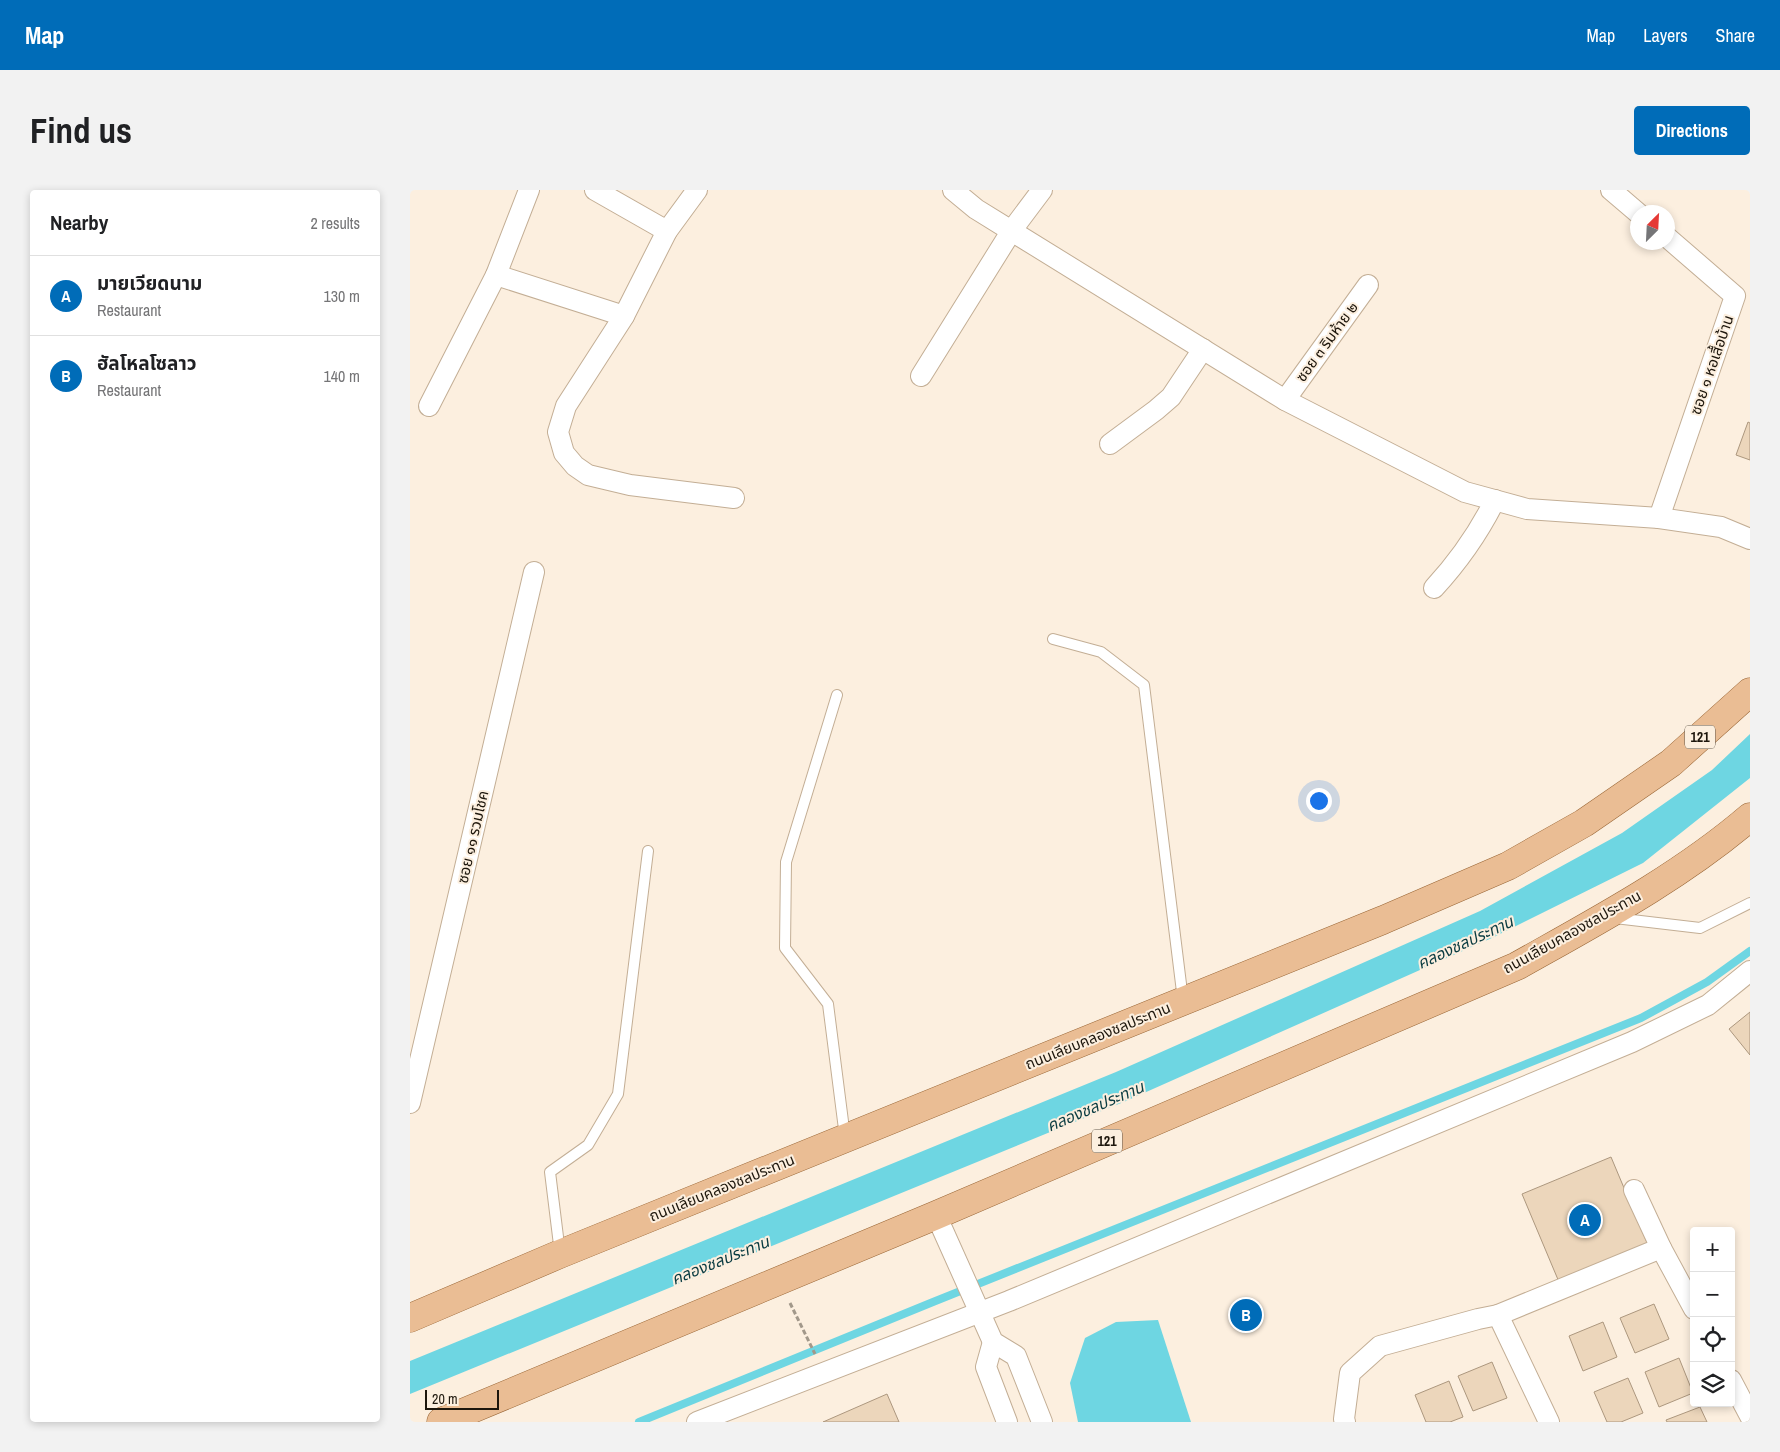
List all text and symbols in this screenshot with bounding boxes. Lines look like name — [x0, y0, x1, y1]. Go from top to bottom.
text: Map — [25, 19, 64, 51]
text: Map — [1587, 23, 1615, 48]
text: Layers — [1643, 23, 1688, 48]
text: Share — [1716, 23, 1755, 48]
button: Directions — [1634, 106, 1750, 155]
text: Find us — [30, 107, 132, 154]
north arrow — [1630, 205, 1675, 250]
text: Nearby — [50, 208, 108, 237]
text: 2 results — [310, 212, 360, 234]
text: มายเวียดนาม — [97, 270, 202, 296]
text: A — [61, 285, 71, 307]
text: 130 m — [324, 285, 360, 307]
street label: ซอย ๓ ริมห้าย ๒ — [1290, 297, 1363, 386]
text: Restaurant — [97, 299, 161, 321]
street label: ซอย ๑ หอเสื้อบ้าน — [1685, 312, 1738, 417]
text: ฮัลโหลโซลาว — [97, 350, 196, 376]
text: B — [61, 365, 71, 387]
text: 140 m — [324, 365, 360, 387]
text: Restaurant — [97, 379, 161, 401]
road number: 121 — [1685, 726, 1715, 748]
street label: ซอย ๑๑ รวมโชค — [452, 788, 493, 885]
your location — [1306, 788, 1332, 814]
street label: ถนนเลียบคลองชลประทาน — [1499, 885, 1645, 978]
water label: คลองชลประทาน — [1413, 910, 1518, 974]
street label: ถนนเลียบคลองชลประทาน — [1022, 997, 1174, 1074]
water label: คลองชลประทาน — [1043, 1075, 1148, 1136]
road number: 121 — [1092, 1129, 1122, 1152]
street label: ถนนเลียบคลองชลประทาน — [646, 1149, 798, 1226]
pin: A — [1569, 1201, 1601, 1239]
map controls — [1690, 1227, 1735, 1407]
button: + — [1690, 1227, 1735, 1272]
water label: คลองชลประทาน — [668, 1230, 773, 1290]
button: − — [1690, 1272, 1735, 1317]
pin: B — [1230, 1296, 1262, 1334]
button: locate — [1690, 1317, 1735, 1362]
button: layers — [1690, 1362, 1735, 1407]
scale bar — [425, 1387, 499, 1410]
text: 20 m — [432, 1390, 458, 1408]

